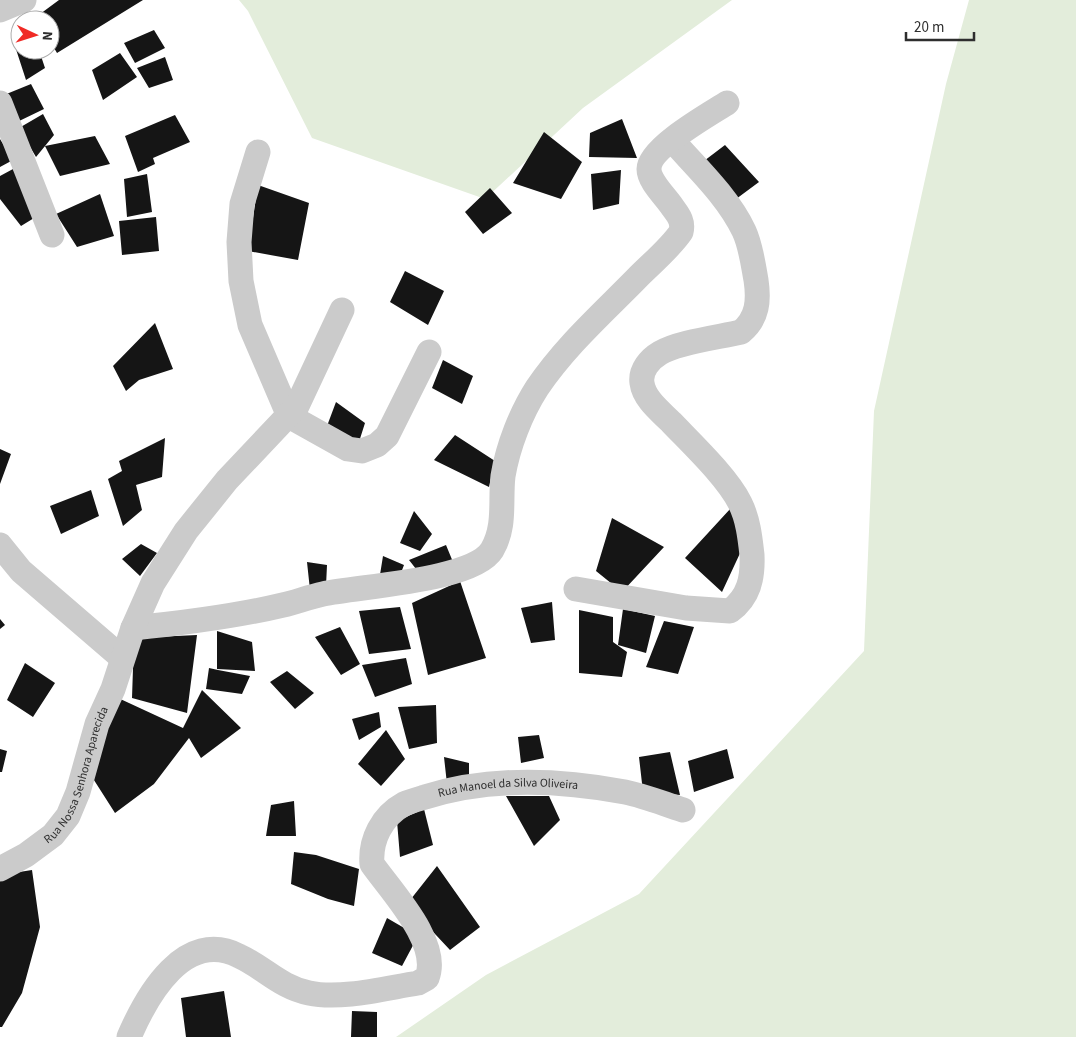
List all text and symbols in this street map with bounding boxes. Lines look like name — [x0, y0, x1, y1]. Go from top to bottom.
north arrow — [10, 10, 60, 60]
scale bar — [906, 10, 974, 42]
text: 20 m — [914, 17, 944, 38]
text: N — [37, 30, 57, 41]
street label: Rua Nossa Senhora Aparecida — [40, 704, 113, 848]
street label: Rua Manoel da Silva Oliveira — [436, 774, 579, 802]

